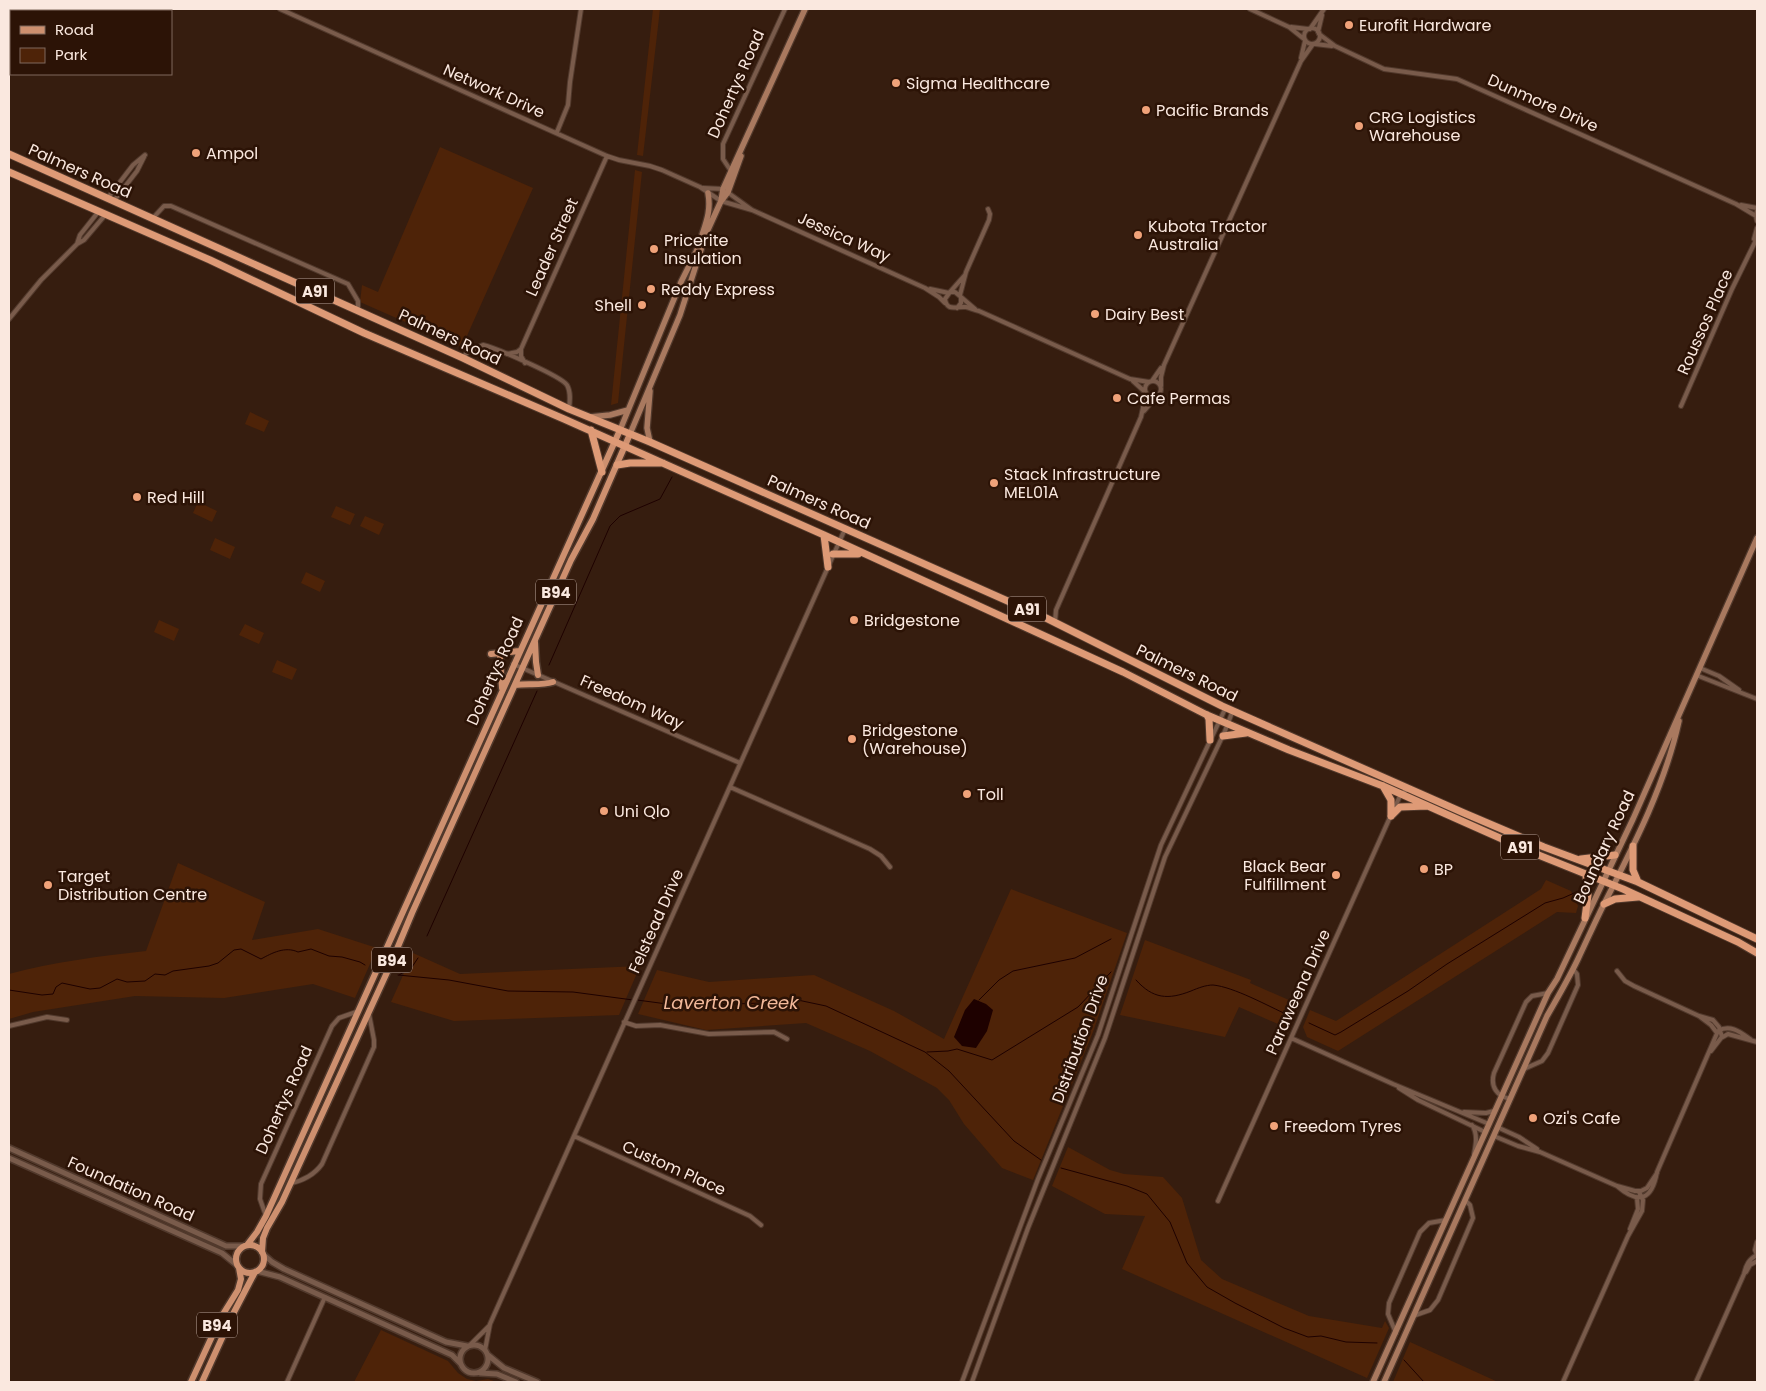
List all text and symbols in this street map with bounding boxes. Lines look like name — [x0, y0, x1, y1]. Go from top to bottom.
legend — [10, 10, 172, 75]
place label: Eurofit Hardware — [1359, 14, 1492, 37]
text: Road — [55, 19, 94, 40]
marker: Eurofit Hardware — [1343, 19, 1355, 31]
street label: Dohertys Road — [702, 26, 770, 142]
text: Park — [55, 44, 87, 65]
street label: Network Drive — [440, 58, 549, 124]
street label: Dunmore Drive — [1484, 68, 1602, 138]
place label: Sigma Healthcare — [906, 72, 1050, 95]
marker: Sigma Healthcare — [890, 77, 902, 89]
place label: Pacific Brands — [1156, 99, 1269, 122]
marker: Pacific Brands — [1140, 104, 1152, 116]
place label: CRG Logistics Warehouse — [1369, 106, 1476, 147]
marker: CRG Logistics Warehouse — [1353, 120, 1365, 132]
street label: Palmers Road — [25, 138, 135, 204]
place label: Ampol — [206, 142, 258, 165]
marker: Ampol — [190, 147, 202, 159]
street label: Leader Street — [520, 194, 584, 300]
street label: Jessica Way — [794, 206, 894, 268]
place label: Kubota Tractor Australia — [1148, 215, 1267, 256]
place label: Pricerite Insulation — [664, 229, 742, 270]
marker: Kubota Tractor Australia — [1132, 229, 1144, 241]
marker: Pricerite Insulation — [648, 243, 660, 255]
street label: Roussos Place — [1671, 265, 1739, 378]
road number: A91 — [296, 278, 334, 304]
place label: Reddy Express — [661, 278, 775, 301]
marker: Reddy Express — [645, 283, 657, 295]
place label: Shell — [595, 294, 632, 317]
marker: Shell — [636, 299, 648, 311]
street label: Palmers Road — [395, 303, 505, 371]
place label: Dairy Best — [1105, 303, 1184, 326]
marker: Dairy Best — [1089, 308, 1101, 320]
place label: Cafe Permas — [1127, 387, 1230, 410]
marker: Cafe Permas — [1111, 392, 1123, 404]
place label: Stack Infrastructure MEL01A — [1004, 463, 1161, 504]
street label: Palmers Road — [764, 469, 874, 535]
marker: Stack Infrastructure MEL01A — [988, 477, 1000, 489]
place label: Red Hill — [147, 486, 205, 509]
marker: Red Hill — [131, 491, 143, 503]
road number: B94 — [536, 580, 576, 604]
road number: A91 — [1008, 596, 1046, 622]
place label: Bridgestone — [864, 609, 960, 632]
street label: Dohertys Road — [461, 613, 529, 729]
marker: Bridgestone — [848, 614, 860, 626]
street label: Palmers Road — [1132, 638, 1242, 708]
street label: Freedom Way — [577, 669, 687, 735]
place label: Bridgestone (Warehouse) — [862, 719, 968, 760]
marker: Bridgestone (Warehouse) — [846, 733, 858, 745]
place label: Toll — [977, 783, 1004, 806]
street label: Boundary Road — [1568, 786, 1640, 908]
marker: Toll — [961, 788, 973, 800]
place label: Uni Qlo — [614, 800, 670, 823]
marker: Uni Qlo — [598, 805, 610, 817]
road number: A91 — [1501, 834, 1539, 860]
place label: Black Bear Fulfillment — [1243, 855, 1326, 896]
place label: BP — [1434, 858, 1453, 881]
marker: BP — [1418, 863, 1430, 875]
place label: Target Distribution Centre — [58, 865, 207, 906]
street label: Felstead Drive — [623, 865, 689, 977]
marker: Black Bear Fulfillment — [1330, 869, 1342, 881]
marker: Target Distribution Centre — [42, 879, 54, 891]
street label: Paraweena Drive — [1260, 925, 1336, 1058]
road number: B94 — [372, 948, 412, 972]
street label: Distribution Drive — [1046, 972, 1114, 1106]
water label: Laverton Creek — [663, 990, 799, 1015]
street label: Dohertys Road — [250, 1042, 318, 1158]
place label: Ozi's Cafe — [1543, 1107, 1620, 1130]
marker: Ozi's Cafe — [1527, 1112, 1539, 1124]
place label: Freedom Tyres — [1284, 1115, 1402, 1138]
marker: Freedom Tyres — [1268, 1120, 1280, 1132]
street label: Custom Place — [618, 1135, 730, 1201]
street label: Foundation Road — [64, 1151, 198, 1227]
road number: B94 — [197, 1312, 237, 1338]

